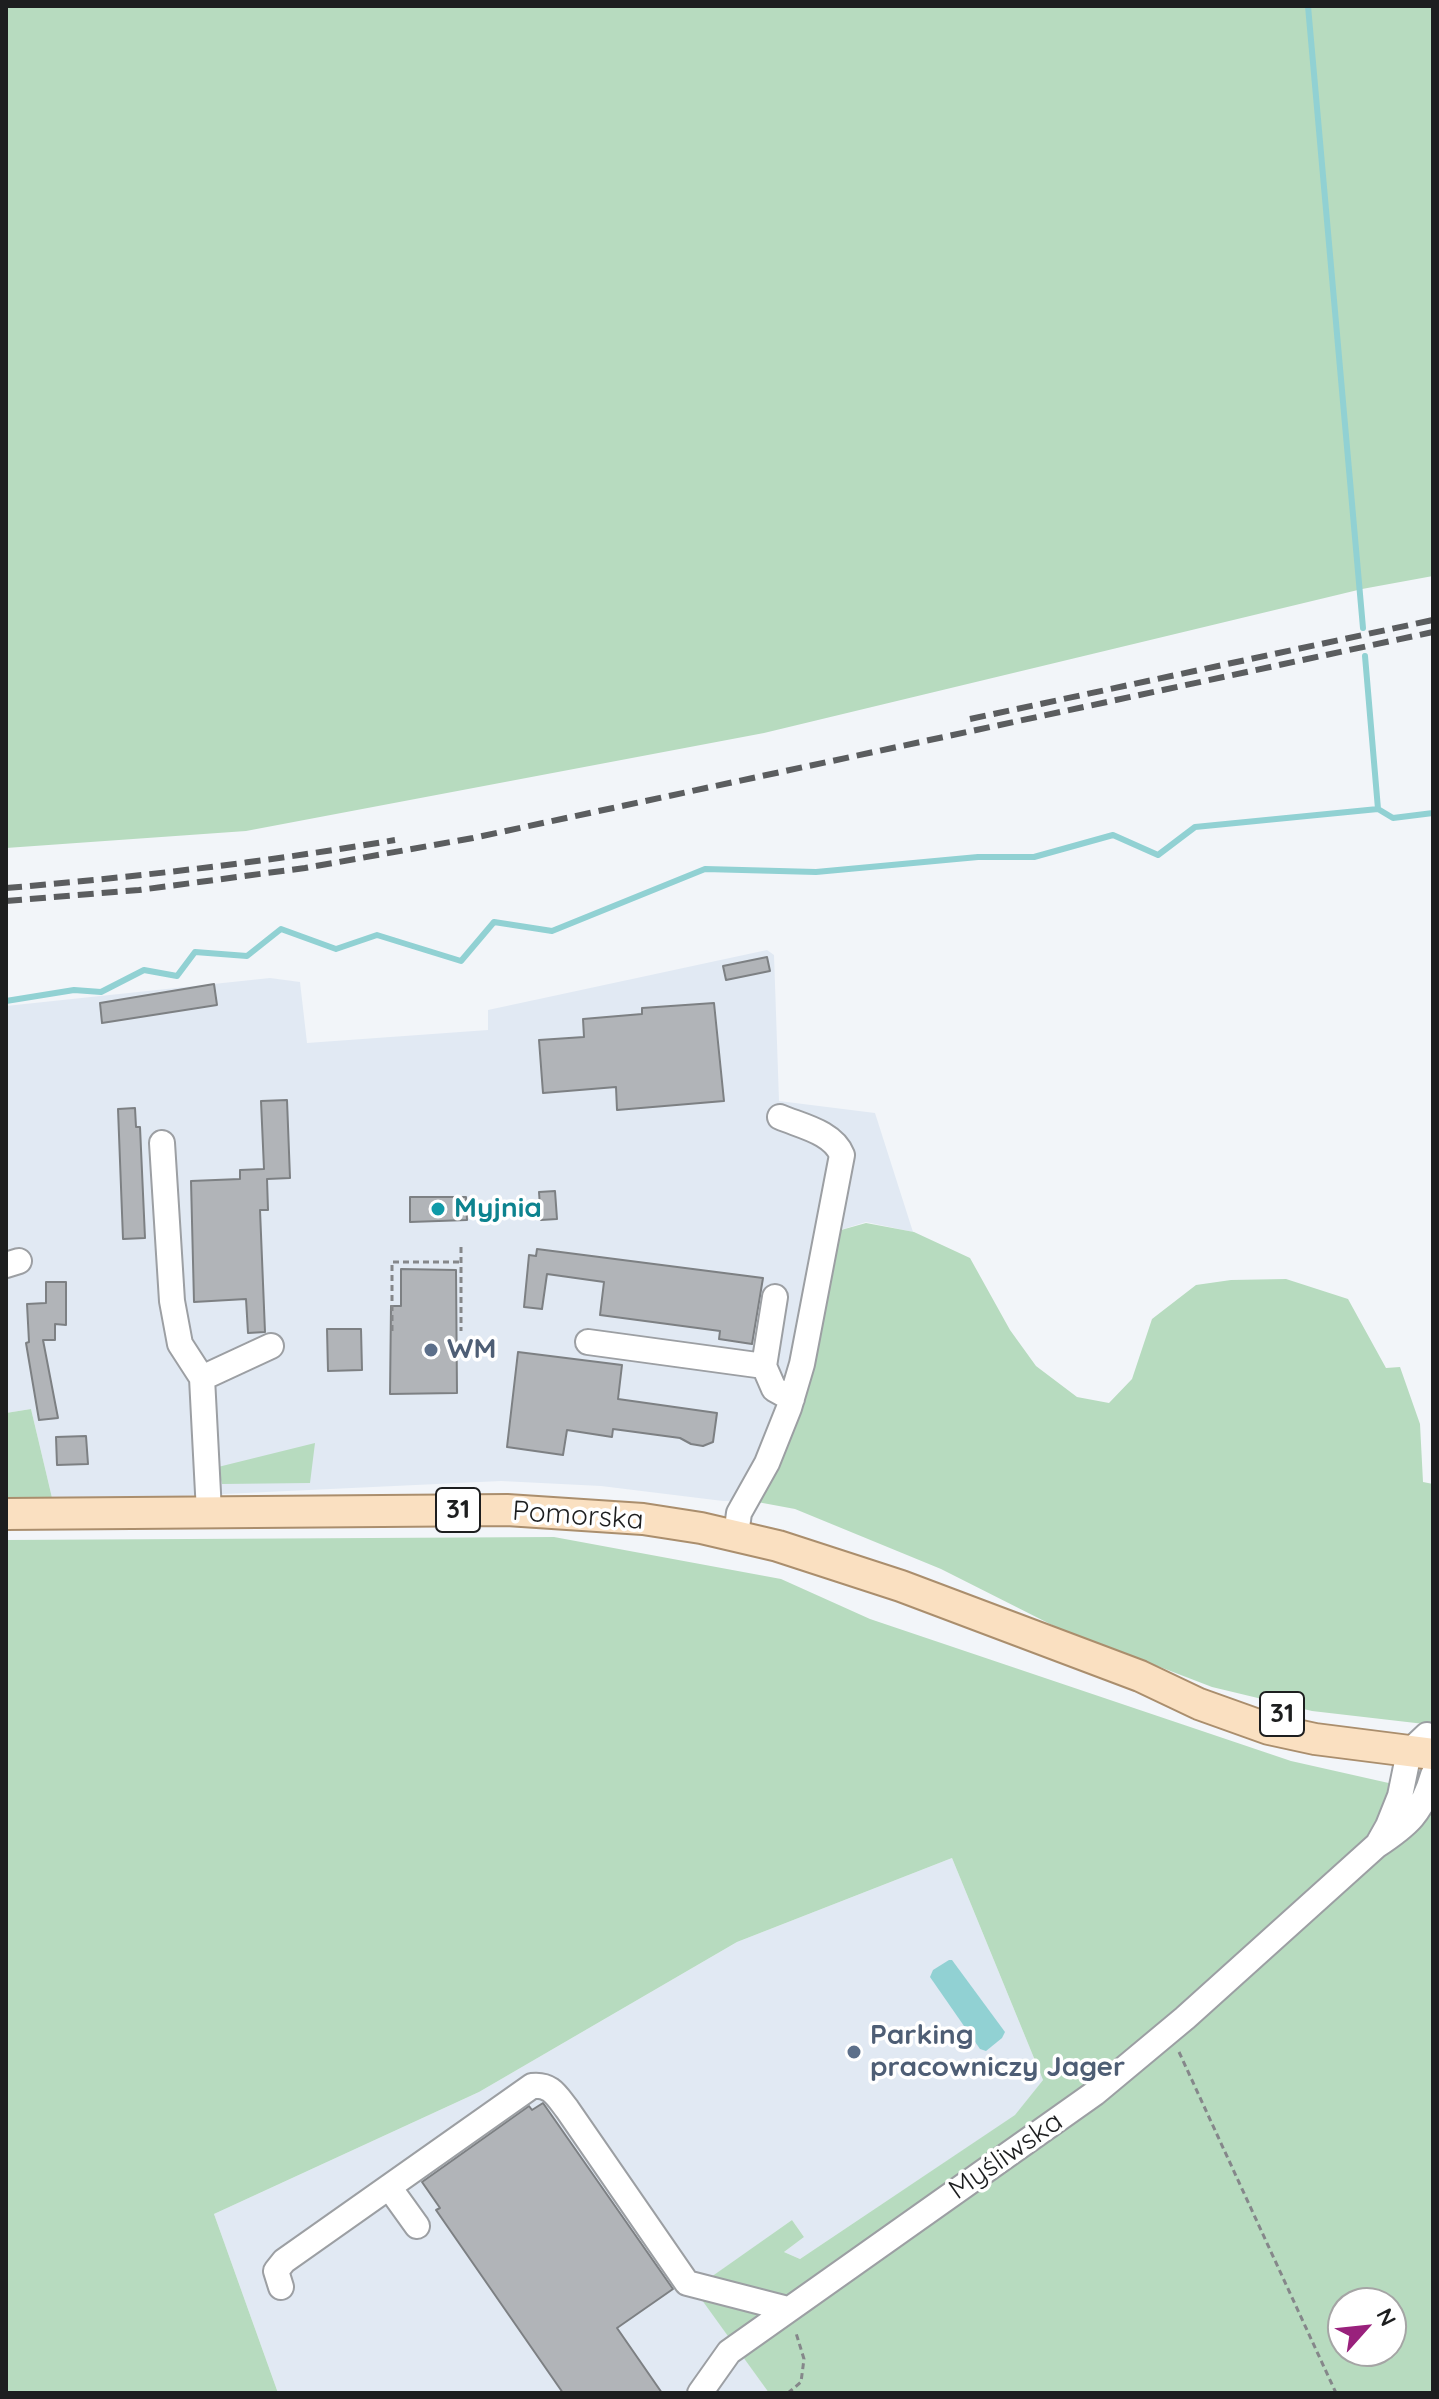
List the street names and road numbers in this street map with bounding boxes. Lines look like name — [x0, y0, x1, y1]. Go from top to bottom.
road number: 31 — [436, 1488, 480, 1532]
street label: Pomorska — [511, 1495, 645, 1537]
road number: 31 — [1260, 1692, 1304, 1736]
street label: Myśliwska — [943, 2105, 1069, 2207]

